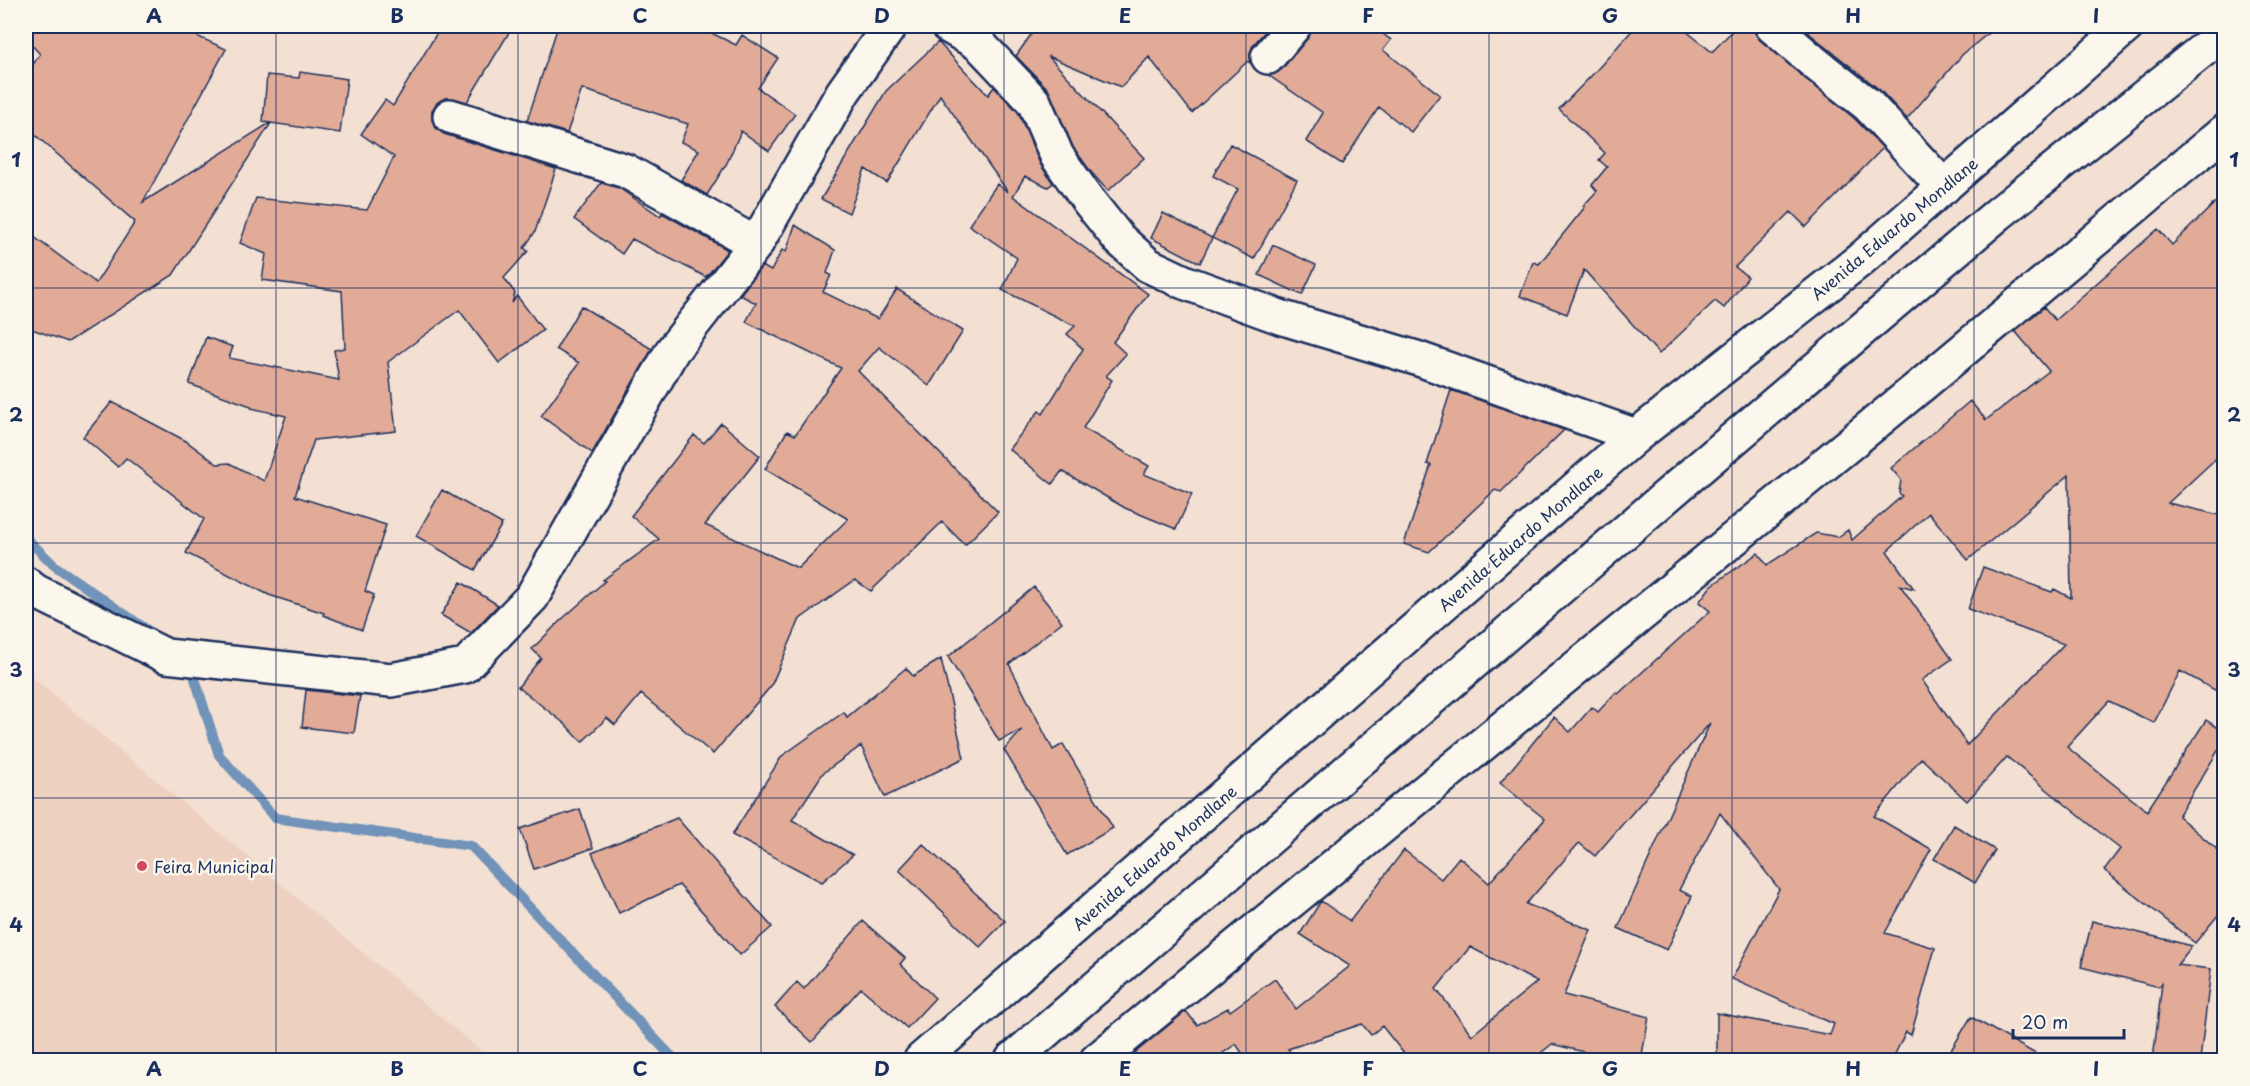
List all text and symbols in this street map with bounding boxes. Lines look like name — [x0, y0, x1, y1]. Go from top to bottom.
text: A — [146, 0, 162, 30]
text: B — [390, 0, 404, 30]
text: C — [632, 0, 648, 30]
text: D — [874, 0, 890, 30]
text: E — [1119, 0, 1131, 30]
text: F — [1362, 0, 1374, 30]
text: G — [1602, 0, 1618, 30]
text: H — [1845, 0, 1861, 30]
text: I — [2093, 0, 2099, 30]
text: 1 — [11, 144, 21, 174]
text: 1 — [2229, 144, 2239, 174]
street label: Avenida Eduardo Mondlane — [1805, 151, 1983, 305]
text: 2 — [9, 399, 23, 429]
text: 2 — [2227, 399, 2241, 429]
street label: Avenida Eduardo Mondlane — [1432, 460, 1608, 616]
text: 3 — [9, 654, 23, 684]
text: 3 — [2227, 654, 2241, 684]
street label: Avenida Eduardo Mondlane — [1066, 779, 1242, 935]
place label: Feira Municipal — [154, 854, 274, 878]
marker: Feira Municipal — [135, 859, 149, 873]
text: 4 — [9, 909, 23, 939]
text: 4 — [2227, 909, 2241, 939]
scale bar — [2013, 1002, 2124, 1040]
text: 20 m — [2022, 1008, 2068, 1035]
text: A — [146, 1053, 162, 1083]
text: B — [390, 1053, 404, 1083]
text: C — [632, 1053, 648, 1083]
text: D — [874, 1053, 890, 1083]
text: E — [1119, 1053, 1131, 1083]
text: F — [1362, 1053, 1374, 1083]
text: G — [1602, 1053, 1618, 1083]
text: H — [1845, 1053, 1861, 1083]
text: I — [2093, 1053, 2099, 1083]

